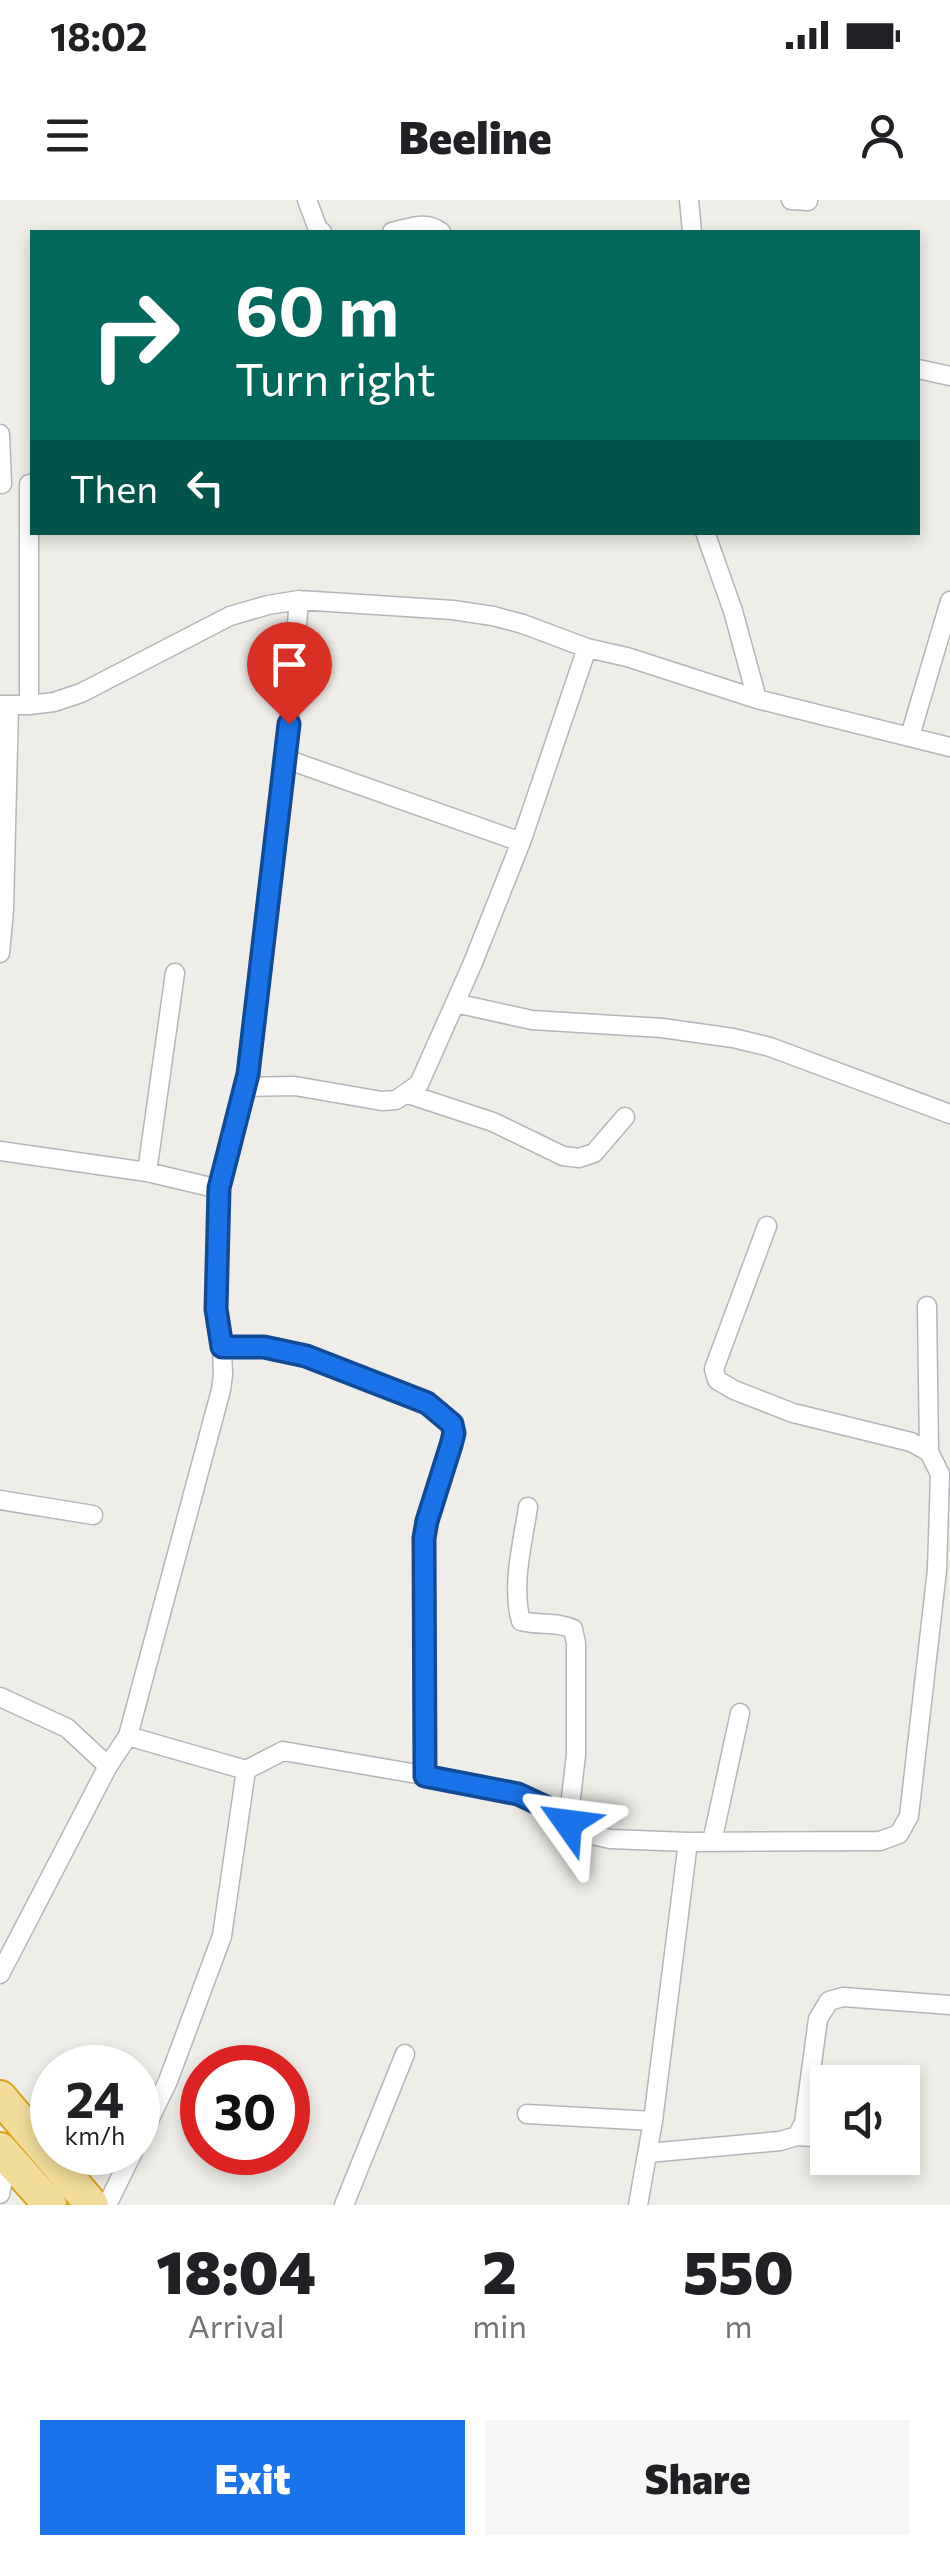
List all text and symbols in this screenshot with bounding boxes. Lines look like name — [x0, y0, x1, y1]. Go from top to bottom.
text: 18:02 — [50, 12, 147, 59]
icon: menu — [40, 108, 95, 163]
text: Beeline — [398, 108, 552, 163]
icon: person — [855, 108, 910, 163]
text: 60 m — [235, 265, 399, 350]
icon: right — [70, 270, 200, 400]
text: Turn right — [235, 350, 436, 405]
icon: left — [178, 460, 233, 515]
text: Then — [70, 464, 158, 511]
pin — [247, 622, 332, 725]
icon: arrive — [262, 637, 317, 692]
position arrow — [516, 1771, 620, 1875]
speed limit sign: 30 — [180, 2045, 310, 2175]
map controls — [810, 2065, 920, 2175]
button: sound — [810, 2065, 920, 2175]
text: 24 — [66, 2067, 124, 2128]
text: km/h — [65, 2120, 125, 2150]
text: 18:04 — [156, 2233, 316, 2306]
text: 2 — [482, 2233, 517, 2306]
text: 550 — [683, 2233, 794, 2306]
text: Arrival — [188, 2305, 285, 2345]
text: min — [472, 2305, 527, 2345]
text: m — [724, 2305, 752, 2345]
button: Exit — [40, 2420, 465, 2535]
button: Share — [485, 2420, 910, 2535]

